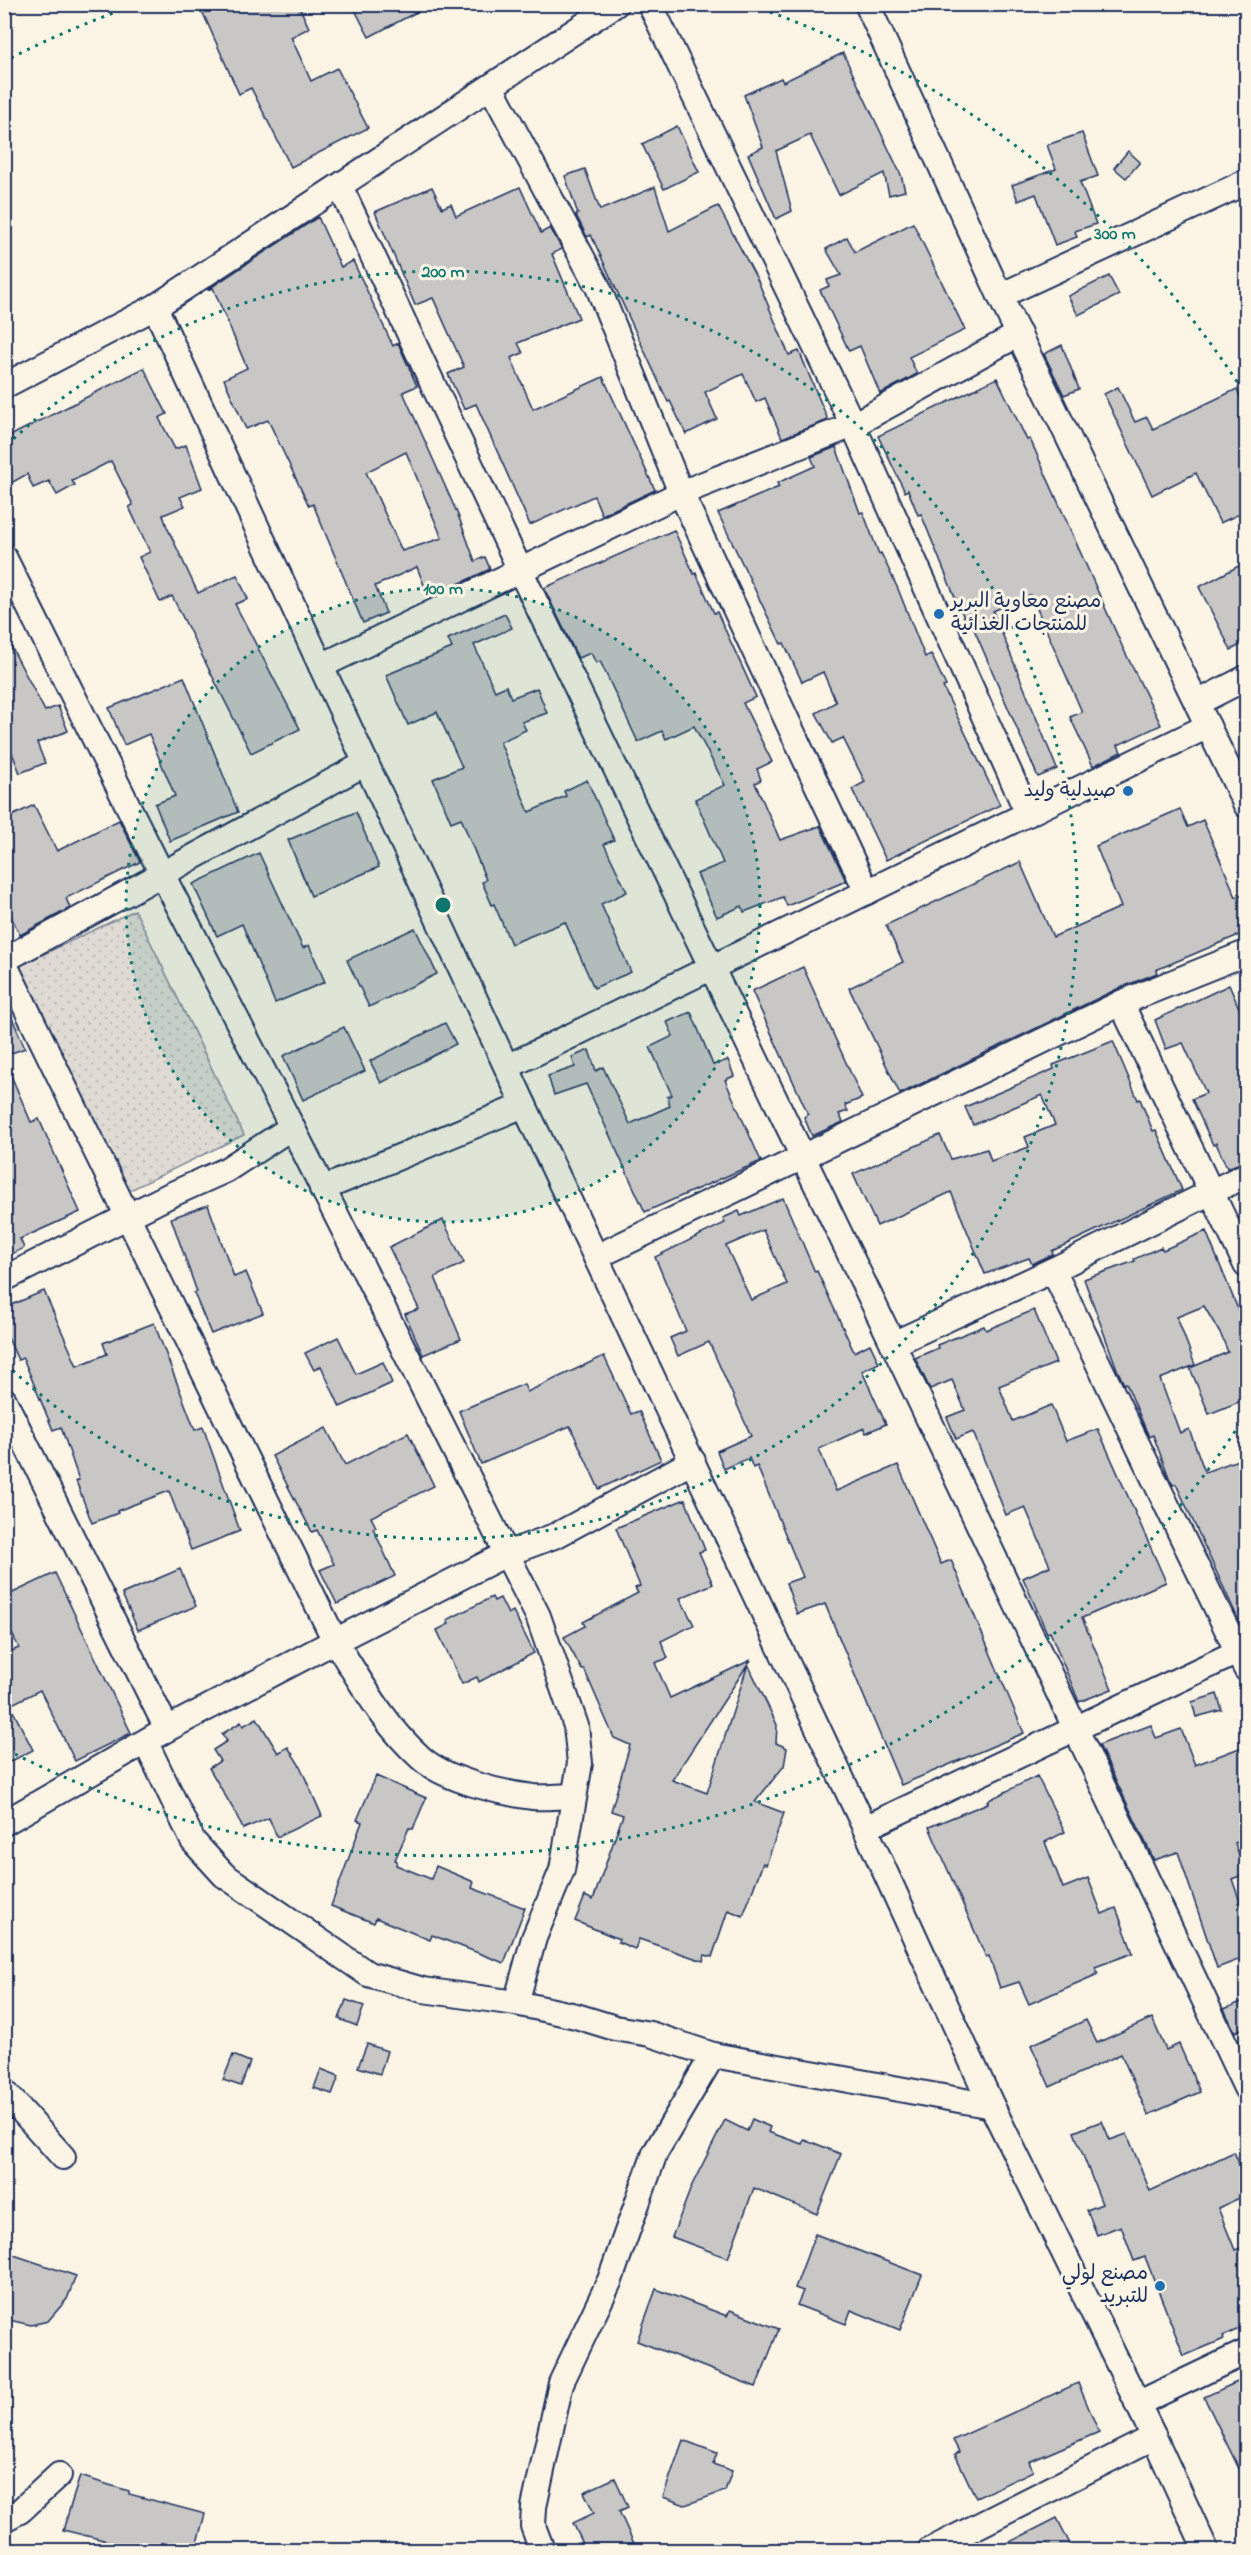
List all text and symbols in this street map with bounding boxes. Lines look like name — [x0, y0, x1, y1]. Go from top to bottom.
text: 300 m — [1093, 222, 1136, 248]
text: 200 m — [421, 260, 465, 286]
text: 100 m — [423, 577, 463, 603]
place label: مصنع معاوية البرير للمنتجات الغذائية — [949, 588, 1101, 640]
marker: مصنع معاوية البرير للمنتجات الغذائية — [932, 607, 946, 621]
place label: صيدلية وليد — [1024, 777, 1116, 806]
marker: صيدلية وليد — [1121, 784, 1135, 798]
centre of rings — [433, 895, 453, 915]
place label: مصنع لولي للتبريد — [1062, 2260, 1148, 2312]
marker: مصنع لولي للتبريد — [1153, 2279, 1167, 2293]

